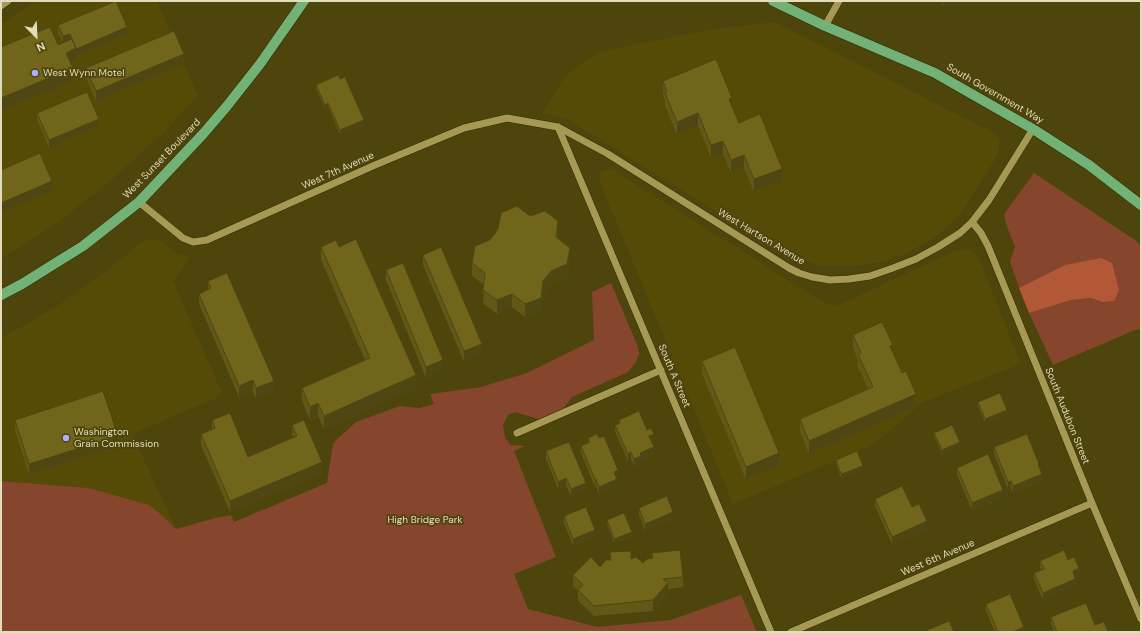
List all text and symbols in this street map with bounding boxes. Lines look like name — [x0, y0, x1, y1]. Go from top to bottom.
north arrow — [16, 16, 56, 56]
text: N — [34, 39, 47, 55]
street label: South Government Way — [944, 61, 1046, 127]
place label: West Wynn Motel — [43, 67, 124, 79]
marker: West Wynn Motel — [30, 68, 40, 78]
street label: West Sunset Boulevard — [121, 117, 203, 201]
street label: West 7th Avenue — [300, 150, 376, 192]
street label: West Hartson Avenue — [715, 206, 807, 268]
street label: South A Street — [655, 343, 693, 409]
street label: South Audubon Street — [1042, 366, 1092, 466]
place label: Washington Grain Commission — [74, 426, 159, 450]
marker: Washington Grain Commission — [61, 433, 71, 443]
park label: High Bridge Park — [387, 514, 463, 526]
street label: West 6th Avenue — [899, 537, 977, 579]

